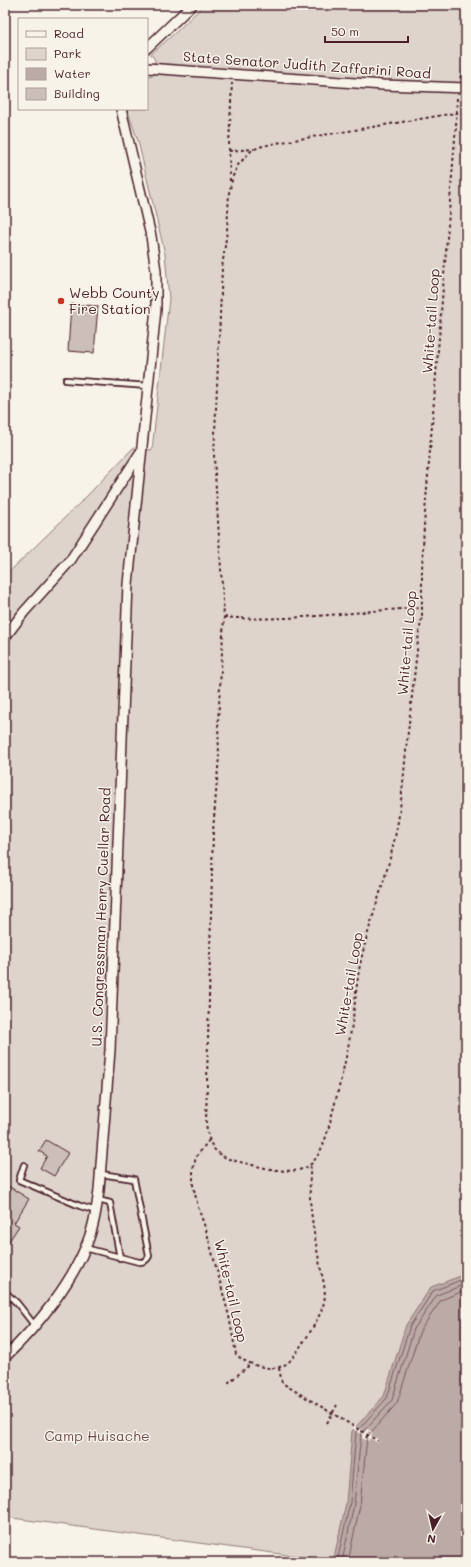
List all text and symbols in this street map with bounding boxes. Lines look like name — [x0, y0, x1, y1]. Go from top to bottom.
legend — [18, 18, 148, 110]
scale bar — [325, 18, 408, 44]
text: 50 m — [331, 23, 359, 39]
text: Road — [54, 25, 84, 41]
text: Park — [54, 45, 81, 61]
street label: State Senator Judith Zaffarini Road — [182, 46, 432, 83]
text: Water — [54, 65, 91, 81]
text: Building — [54, 85, 100, 101]
street label: White-tail Loop — [417, 268, 444, 374]
place label: Webb County Fire Station — [69, 283, 159, 318]
marker: Webb County Fire Station — [56, 296, 66, 306]
street label: White-tail Loop — [392, 590, 421, 696]
street label: U.S. Congressman Henry Cuellar Road — [86, 787, 115, 1047]
street label: White-tail Loop — [330, 931, 367, 1037]
street label: White-tail Loop — [210, 1238, 253, 1344]
park label: Camp Huisache — [44, 1426, 150, 1445]
north arrow — [413, 1509, 453, 1549]
text: N — [426, 1531, 437, 1547]

